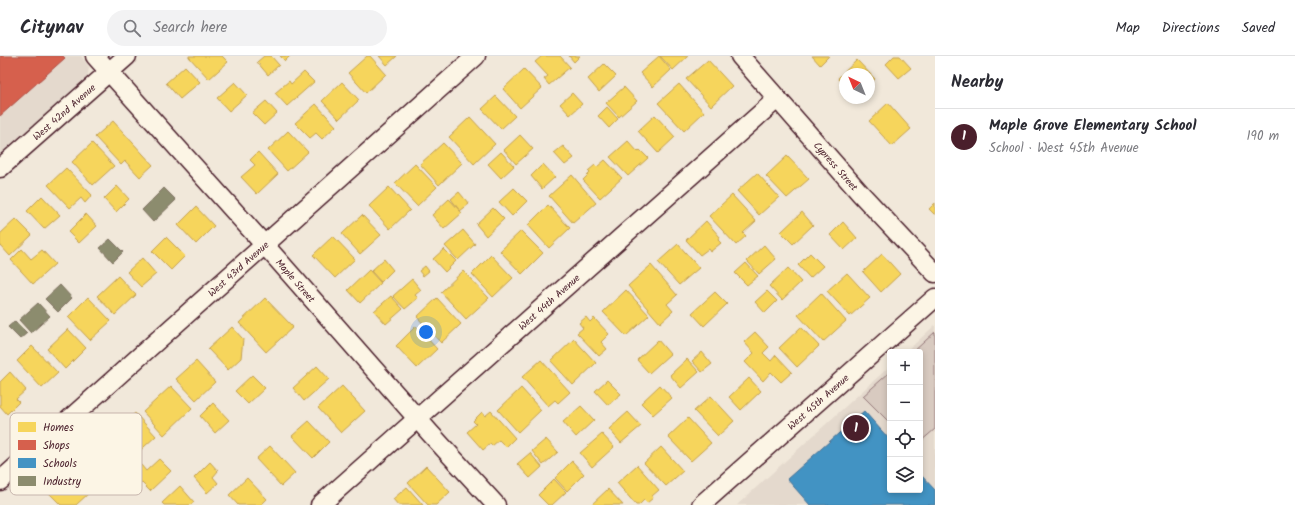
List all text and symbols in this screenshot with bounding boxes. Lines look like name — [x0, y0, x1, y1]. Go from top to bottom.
search box — [107, 10, 387, 46]
text: Citynav — [20, 13, 83, 43]
text: Search here — [153, 16, 227, 40]
icon: search — [121, 17, 143, 39]
text: Map — [1115, 17, 1140, 39]
text: Directions — [1162, 17, 1220, 39]
text: Saved — [1242, 17, 1275, 39]
north arrow — [839, 68, 875, 104]
text: Nearby — [951, 69, 1003, 96]
street label: West 42nd Avenue — [29, 80, 100, 145]
text: Maple Grove Elementary School — [989, 114, 1196, 138]
text: 1 — [962, 126, 966, 147]
text: 190 m — [1247, 126, 1279, 147]
street label: Cypress Street — [809, 138, 862, 195]
text: School · West 45th Avenue — [989, 138, 1139, 159]
street label: West 43rd Avenue — [204, 237, 273, 301]
street label: Maple Street — [271, 255, 319, 306]
street label: West 44th Avenue — [515, 270, 584, 334]
your location — [416, 322, 436, 342]
map controls — [887, 349, 923, 493]
button: + — [887, 349, 923, 385]
street label: West 45th Avenue — [784, 370, 853, 434]
button: − — [887, 385, 923, 421]
legend — [10, 413, 142, 495]
pin: 1 — [843, 413, 869, 443]
text: Homes — [43, 419, 74, 437]
button: locate — [887, 421, 923, 457]
text: Shops — [43, 437, 70, 455]
text: Schools — [43, 455, 77, 473]
button: layers — [887, 457, 923, 493]
text: Industry — [43, 473, 82, 491]

